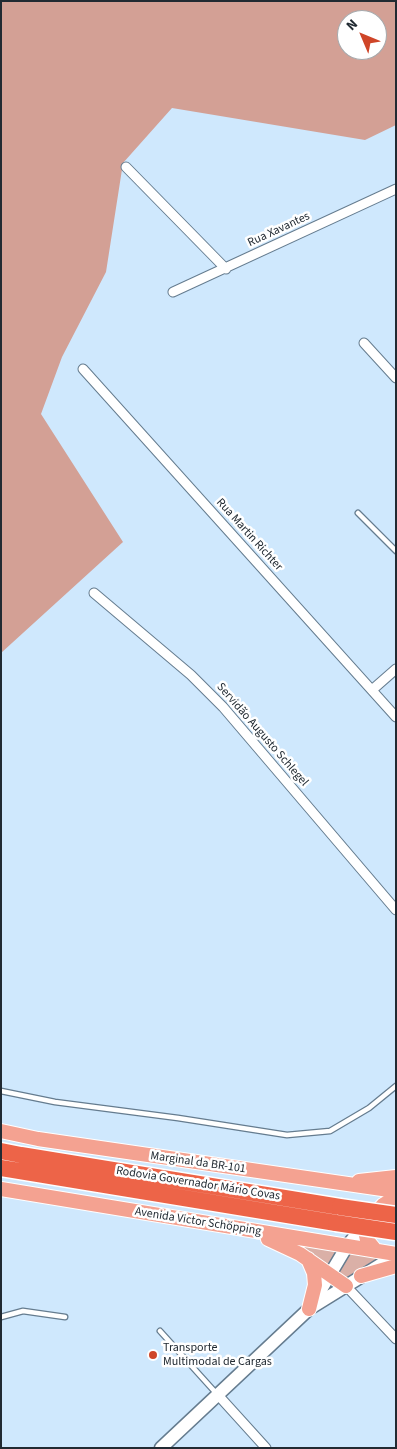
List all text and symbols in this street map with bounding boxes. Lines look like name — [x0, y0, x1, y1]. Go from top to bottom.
north arrow — [337, 10, 387, 60]
text: N — [342, 15, 362, 35]
street label: Rua Xavantes — [246, 209, 312, 251]
street label: Rua Martin Richter — [213, 496, 285, 574]
street label: Servidão Augusto Schlegel — [213, 680, 311, 790]
street label: Marginal da BR-101 — [149, 1149, 247, 1177]
street label: Rodovia Governador Mário Covas — [115, 1164, 281, 1204]
street label: Avenida Victor Schöpping — [134, 1205, 262, 1239]
place label: Transporte Multimodal de Cargas — [163, 1341, 272, 1369]
marker: Transporte Multimodal de Cargas — [147, 1349, 159, 1361]

